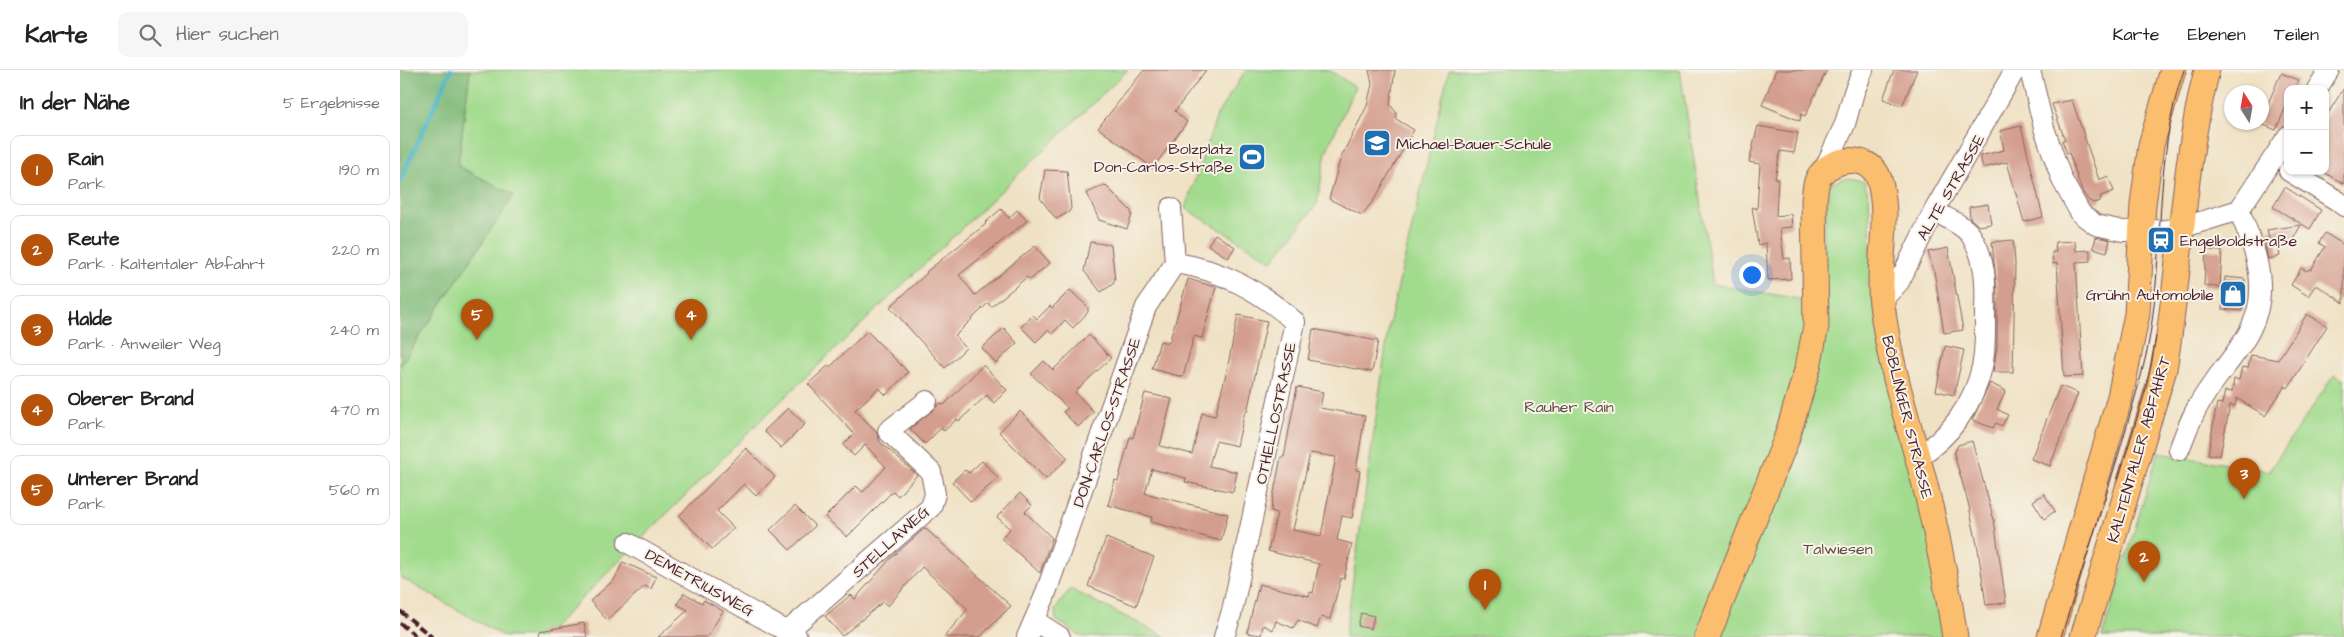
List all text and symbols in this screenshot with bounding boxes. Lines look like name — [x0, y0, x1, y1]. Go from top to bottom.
search box — [118, 12, 468, 57]
text: Karte — [25, 18, 88, 52]
icon: search — [136, 21, 164, 49]
text: Hier suchen — [176, 21, 279, 48]
text: Karte — [2112, 22, 2160, 47]
text: Ebenen — [2188, 22, 2246, 47]
text: Teilen — [2274, 22, 2319, 47]
north arrow — [2224, 85, 2269, 130]
map controls — [2284, 85, 2329, 175]
button: + — [2284, 85, 2329, 130]
text: In der Nähe — [20, 88, 130, 117]
text: 5 Ergebnisse — [283, 92, 380, 114]
school or university icon: Michael-Bauer-Schule — [1362, 128, 1392, 158]
street label: ALTE STRASSE — [1912, 130, 1990, 245]
button: − — [2284, 130, 2329, 175]
place label: Michael-Bauer-Schule — [1396, 133, 1552, 155]
place label: Bolzplatz Don-Carlos-Straße — [1094, 138, 1233, 178]
sports icon: Bolzplatz Don-Carlos-Straße — [1237, 142, 1267, 172]
text: Rain — [68, 146, 104, 173]
text: 1 — [36, 159, 38, 181]
text: 190 m — [339, 159, 379, 181]
text: Park — [68, 173, 105, 195]
station icon: Engelboldstraße — [2146, 225, 2176, 255]
text: Reute — [68, 226, 119, 253]
place label: Engelboldstraße — [2180, 230, 2297, 253]
text: 2 — [32, 239, 42, 261]
text: 220 m — [332, 239, 379, 261]
text: Park · Kaltentaler Abfahrt — [68, 253, 265, 275]
your location — [1739, 262, 1765, 288]
shop icon: Grühn Automobile — [2218, 279, 2248, 309]
place label: Grühn Automobile — [2086, 284, 2214, 306]
pin: 5 — [461, 299, 493, 340]
pin: 4 — [675, 299, 707, 340]
text: Halde — [68, 306, 112, 333]
text: 3 — [33, 319, 41, 341]
text: 240 m — [330, 319, 379, 341]
text: Park · Anweiler Weg — [68, 333, 221, 355]
street label: BÖBLINGER STRASSE — [1876, 333, 1938, 502]
street label: DON-CARLOS-STRASSE — [1068, 334, 1147, 510]
street label: OTHELLOSTRASSE — [1250, 340, 1302, 486]
street label: KALTENTALER ABFAHRT — [2102, 353, 2176, 545]
text: Oberer Brand — [68, 386, 193, 413]
park label: Rauher Rain — [1524, 396, 1614, 418]
text: 4 — [32, 399, 42, 421]
text: 470 m — [329, 399, 379, 421]
text: Park — [68, 413, 105, 435]
pin: 3 — [2228, 458, 2260, 499]
text: Unterer Brand — [68, 466, 198, 493]
text: 5 — [31, 479, 43, 501]
text: 560 m — [329, 479, 379, 501]
text: Park — [68, 493, 105, 515]
street label: STELLAWEG — [847, 501, 934, 583]
park label: Talwiesen — [1803, 538, 1873, 560]
pin: 2 — [2128, 541, 2160, 582]
street label: DEMETRIUSWEG — [641, 544, 758, 622]
pin: 1 — [1469, 569, 1501, 610]

